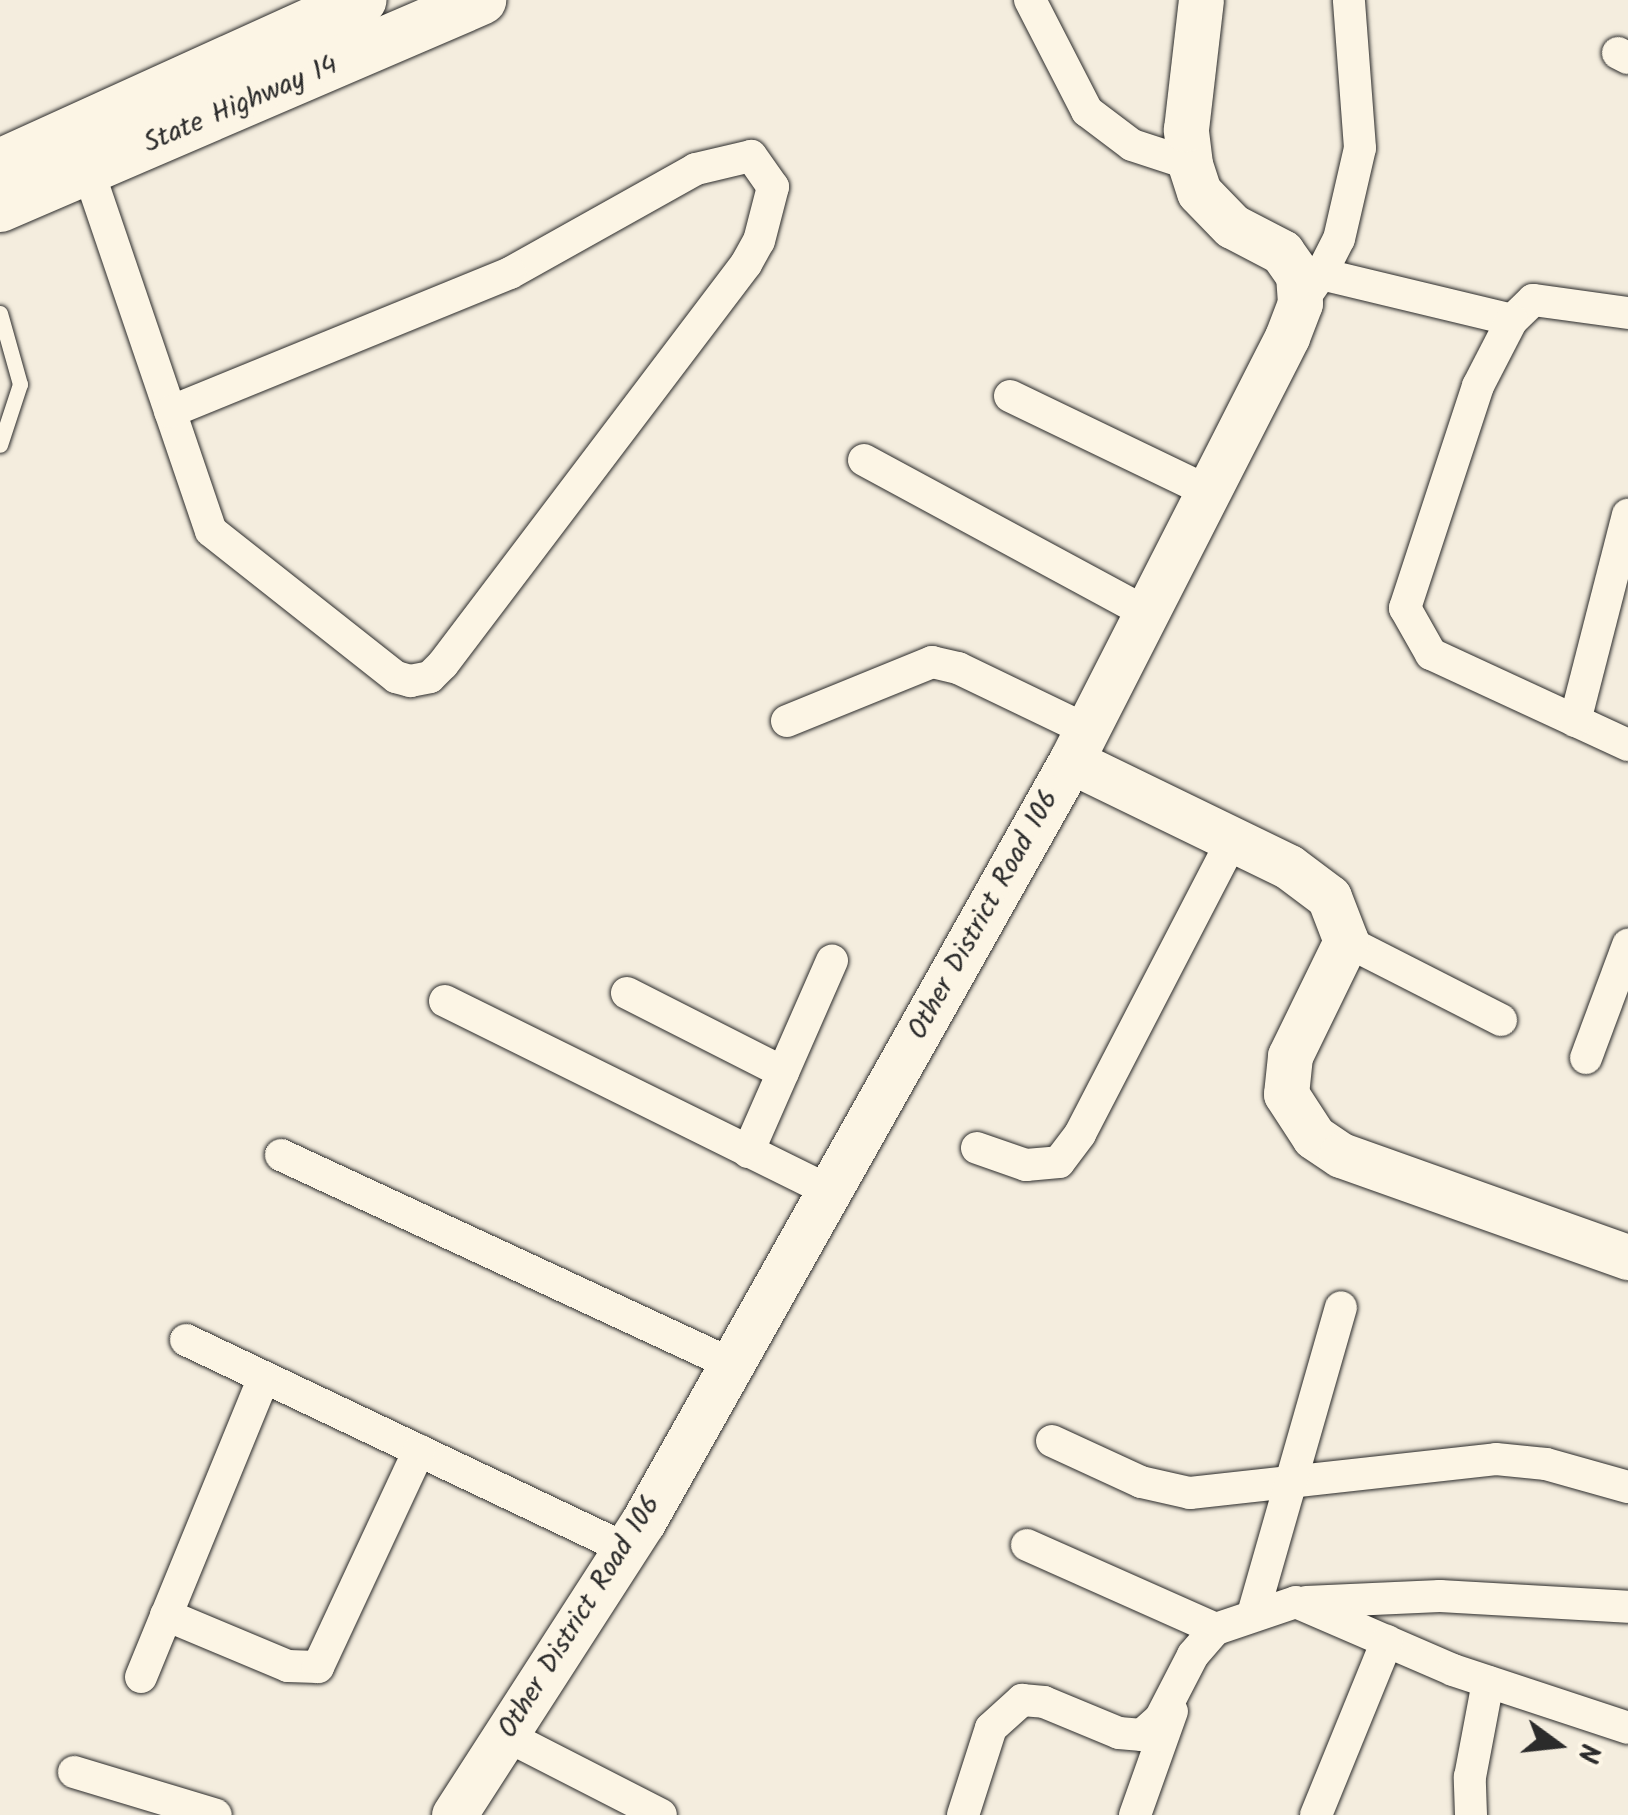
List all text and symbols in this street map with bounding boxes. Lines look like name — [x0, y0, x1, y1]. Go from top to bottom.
street label: State Highway 14 — [139, 49, 343, 161]
street label: Other District Road 106 — [901, 785, 1067, 1045]
street label: Other District Road 106 — [492, 1489, 668, 1745]
north arrow — [1508, 1695, 1608, 1795]
text: N — [1563, 1739, 1611, 1767]

